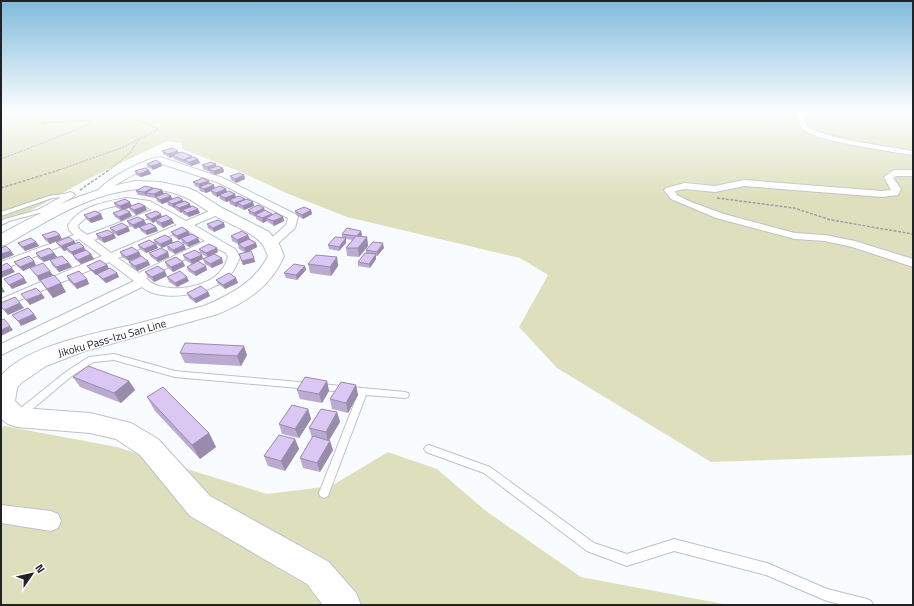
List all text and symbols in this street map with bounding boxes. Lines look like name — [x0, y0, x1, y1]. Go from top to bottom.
street label: Jikoku Pass-Izu San Line — [56, 315, 168, 361]
north arrow — [12, 554, 52, 594]
text: N — [32, 561, 49, 576]

